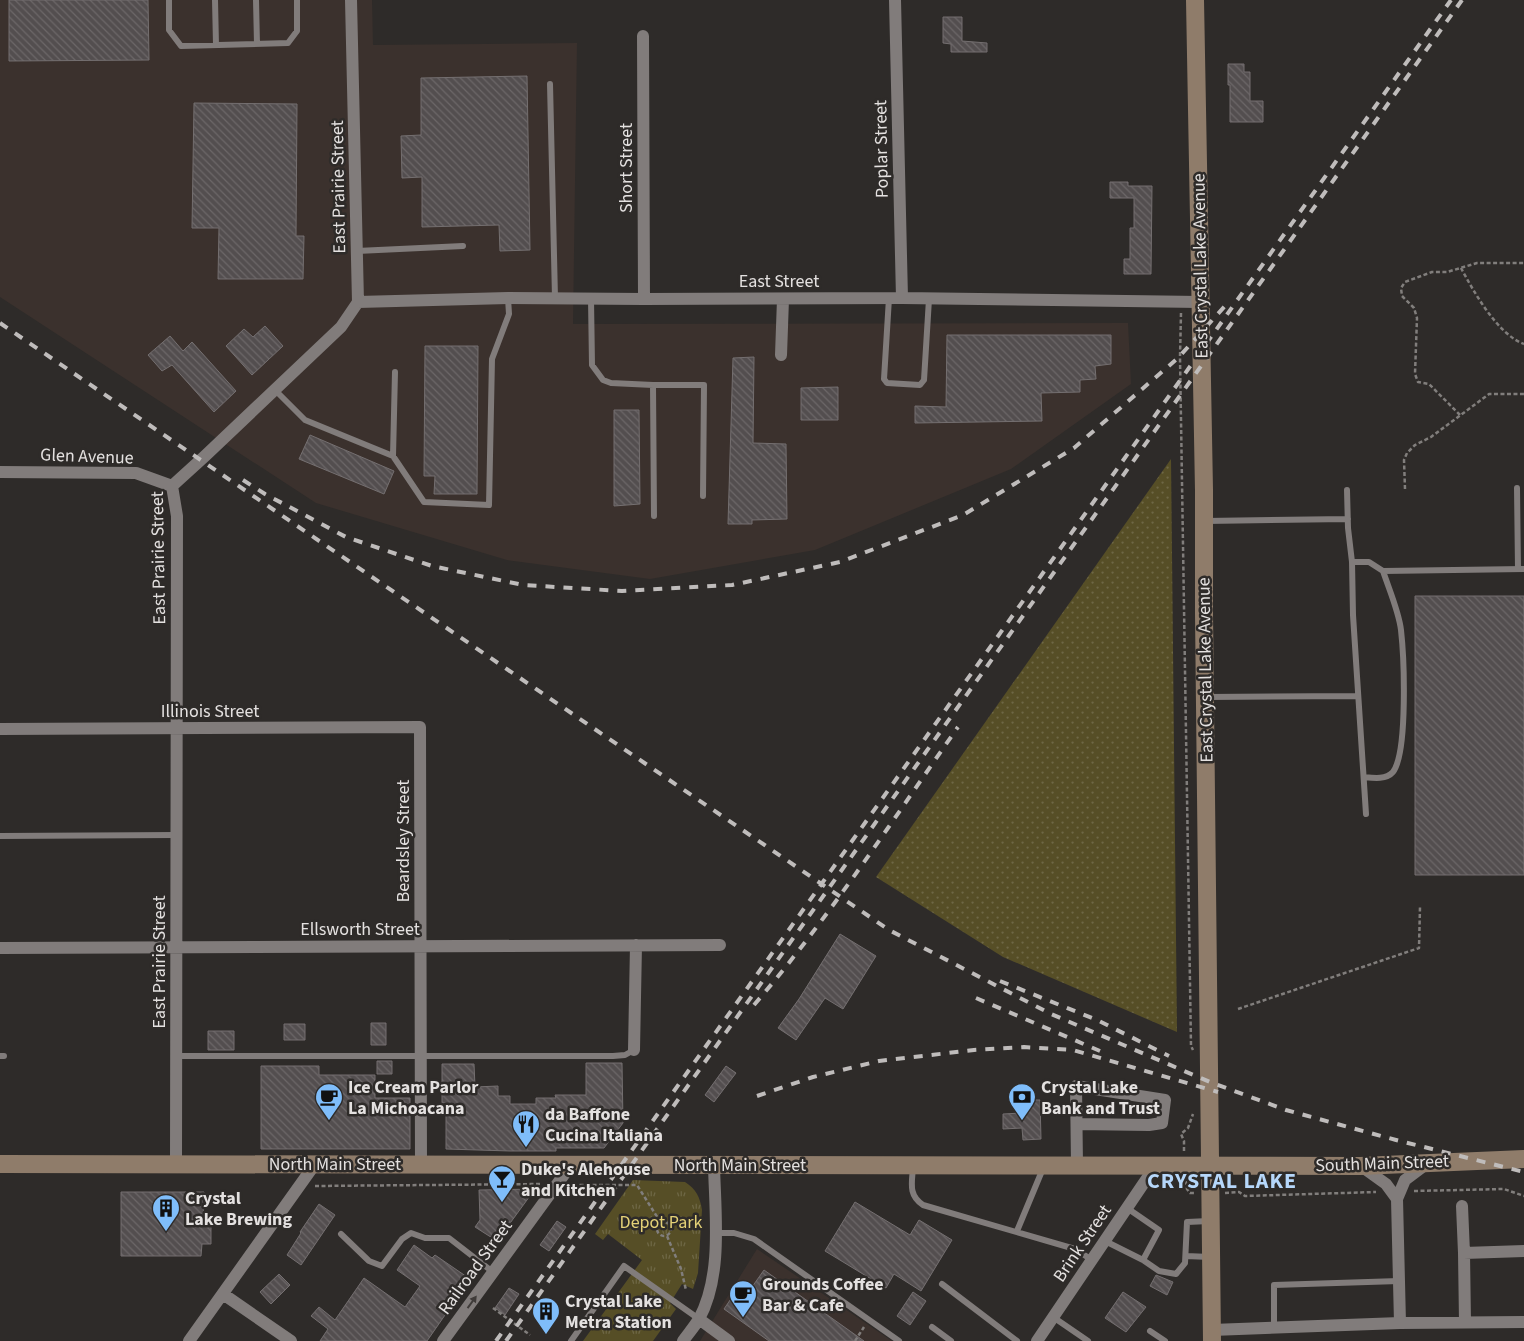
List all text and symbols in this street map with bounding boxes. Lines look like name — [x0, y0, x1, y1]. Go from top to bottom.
street label: Poplar Street — [868, 100, 895, 198]
street label: East Prairie Street — [325, 120, 352, 254]
street label: Short Street — [614, 123, 639, 213]
street label: East Crystal Lake Avenue — [1186, 173, 1215, 359]
street label: East Street — [739, 269, 819, 294]
street label: Glen Avenue — [40, 442, 134, 471]
street label: East Prairie Street — [145, 491, 172, 625]
street label: East Crystal Lake Avenue — [1191, 577, 1220, 763]
street label: Illinois Street — [161, 699, 259, 724]
street label: Beardsley Street — [391, 780, 416, 902]
street label: East Prairie Street — [147, 895, 172, 1029]
street label: Ellsworth Street — [300, 917, 420, 942]
place label: Ice Cream Parlor La Michoacana — [348, 1075, 479, 1121]
place label: Crystal Lake Bank and Trust — [1041, 1075, 1160, 1121]
cafe icon: Ice Cream Parlor La Michoacana — [314, 1082, 344, 1121]
bank icon: Crystal Lake Bank and Trust — [1007, 1082, 1037, 1121]
place label: da Baffone Cucina Italiana — [545, 1102, 663, 1148]
restaurant icon: da Baffone Cucina Italiana — [511, 1109, 541, 1148]
street label: South Main Street — [1315, 1149, 1449, 1178]
street label: North Main Street — [269, 1152, 401, 1177]
street label: North Main Street — [674, 1153, 806, 1178]
place label: Duke's Alehouse and Kitchen — [521, 1157, 651, 1203]
bar icon: Duke's Alehouse and Kitchen — [487, 1164, 517, 1203]
district label: CRYSTAL LAKE — [1147, 1165, 1297, 1197]
place label: Crystal Lake Brewing — [185, 1186, 292, 1232]
building icon: Crystal Lake Brewing — [151, 1193, 181, 1232]
street label: Brink Street — [1047, 1200, 1118, 1287]
park label: Depot Park — [620, 1210, 702, 1235]
street label: Railroad Street — [432, 1215, 518, 1320]
place label: Grounds Coffee Bar & Cafe — [762, 1272, 884, 1318]
cafe icon: Grounds Coffee Bar & Cafe — [728, 1279, 758, 1318]
place label: Crystal Lake Metra Station — [565, 1289, 672, 1335]
one-way arrow — [466, 1296, 477, 1309]
building icon: Crystal Lake Metra Station — [531, 1296, 561, 1335]

